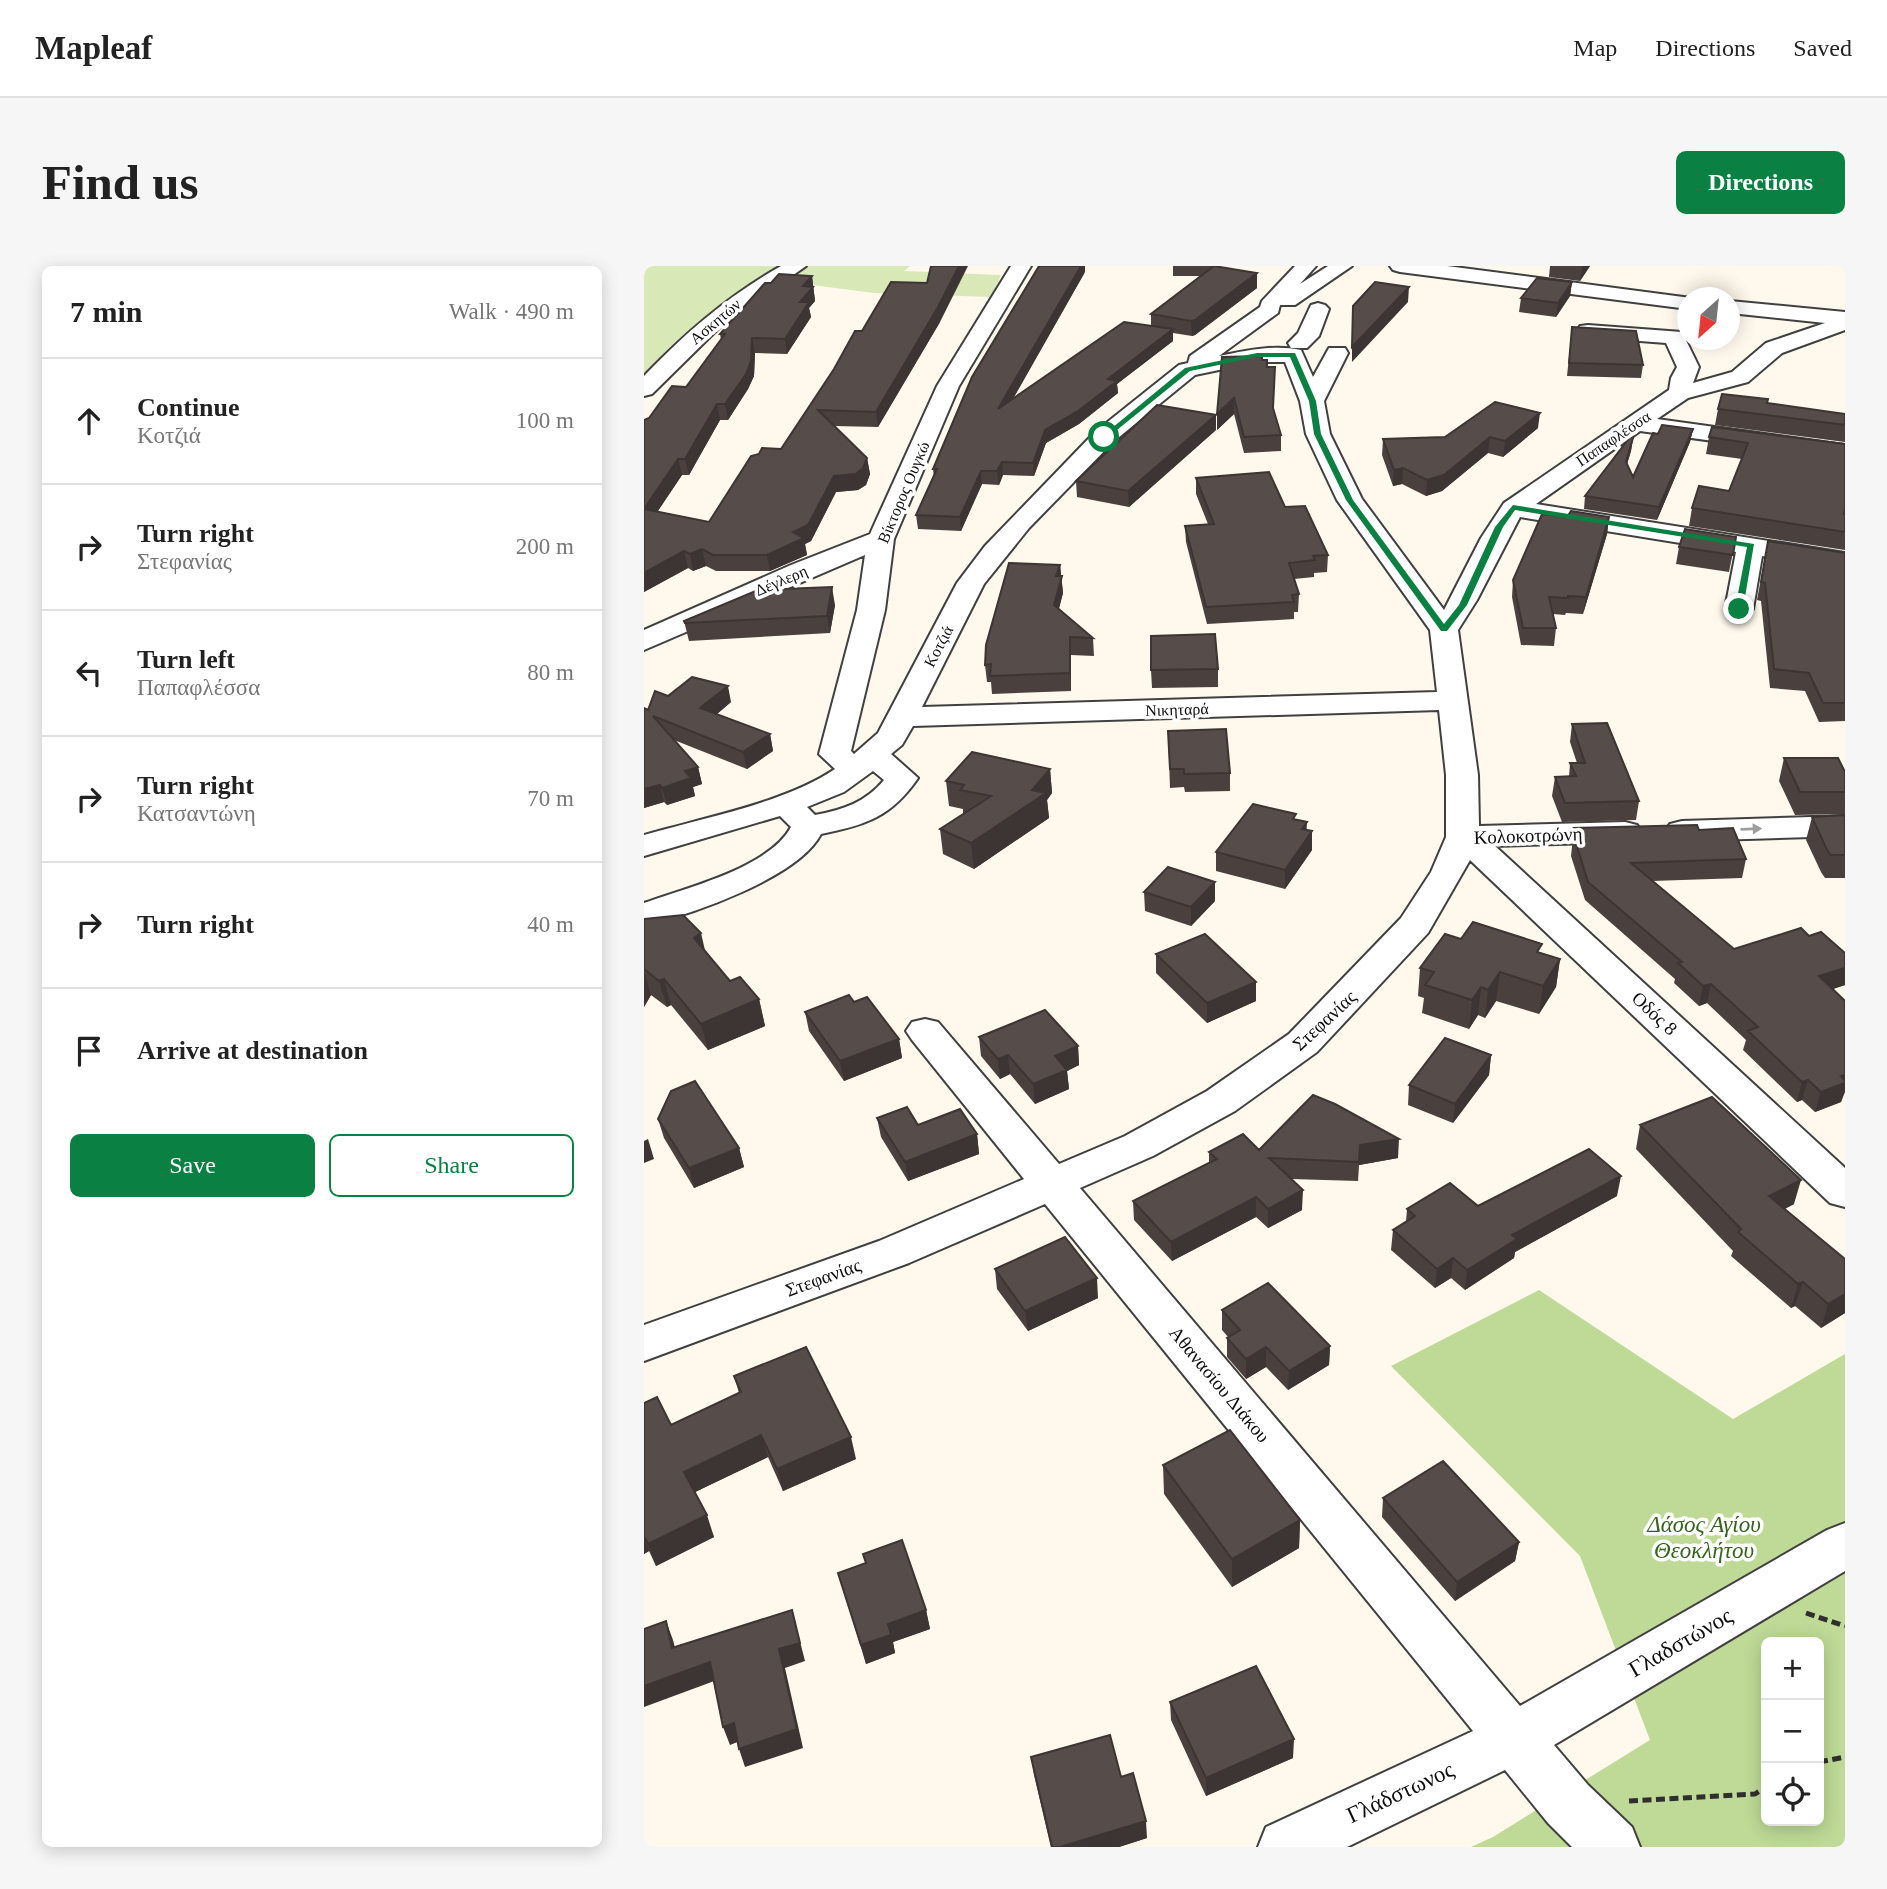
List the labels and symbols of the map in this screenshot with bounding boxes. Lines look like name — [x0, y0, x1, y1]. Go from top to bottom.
north arrow — [1677, 287, 1740, 350]
street label: Ασκητών — [687, 295, 745, 348]
street label: Παπαφλέσσα — [1573, 407, 1655, 470]
route start — [1088, 421, 1119, 452]
street label: Βίκτορος Ουγκώ — [874, 439, 933, 546]
street label: Δέγλερη — [753, 562, 810, 600]
route end — [1723, 593, 1754, 624]
street label: Κοτζιά — [921, 622, 958, 670]
street label: Νικηταρά — [1145, 700, 1210, 720]
street label: Κολοκοτρώνη — [1473, 823, 1583, 848]
one-way arrow — [1741, 823, 1763, 835]
street label: Στεφανίας — [1288, 986, 1361, 1055]
street label: Οδός 8 — [1628, 987, 1682, 1039]
street label: Στεφανίας — [783, 1254, 864, 1301]
street label: Αθανασίου Διάκου — [1165, 1322, 1274, 1446]
park label: Δάσος Αγίου Θεοκλήτου — [1646, 1512, 1761, 1563]
street label: Γλαδστώνος — [1624, 1603, 1736, 1682]
street label: Γλάδστωνος — [1343, 1757, 1458, 1828]

